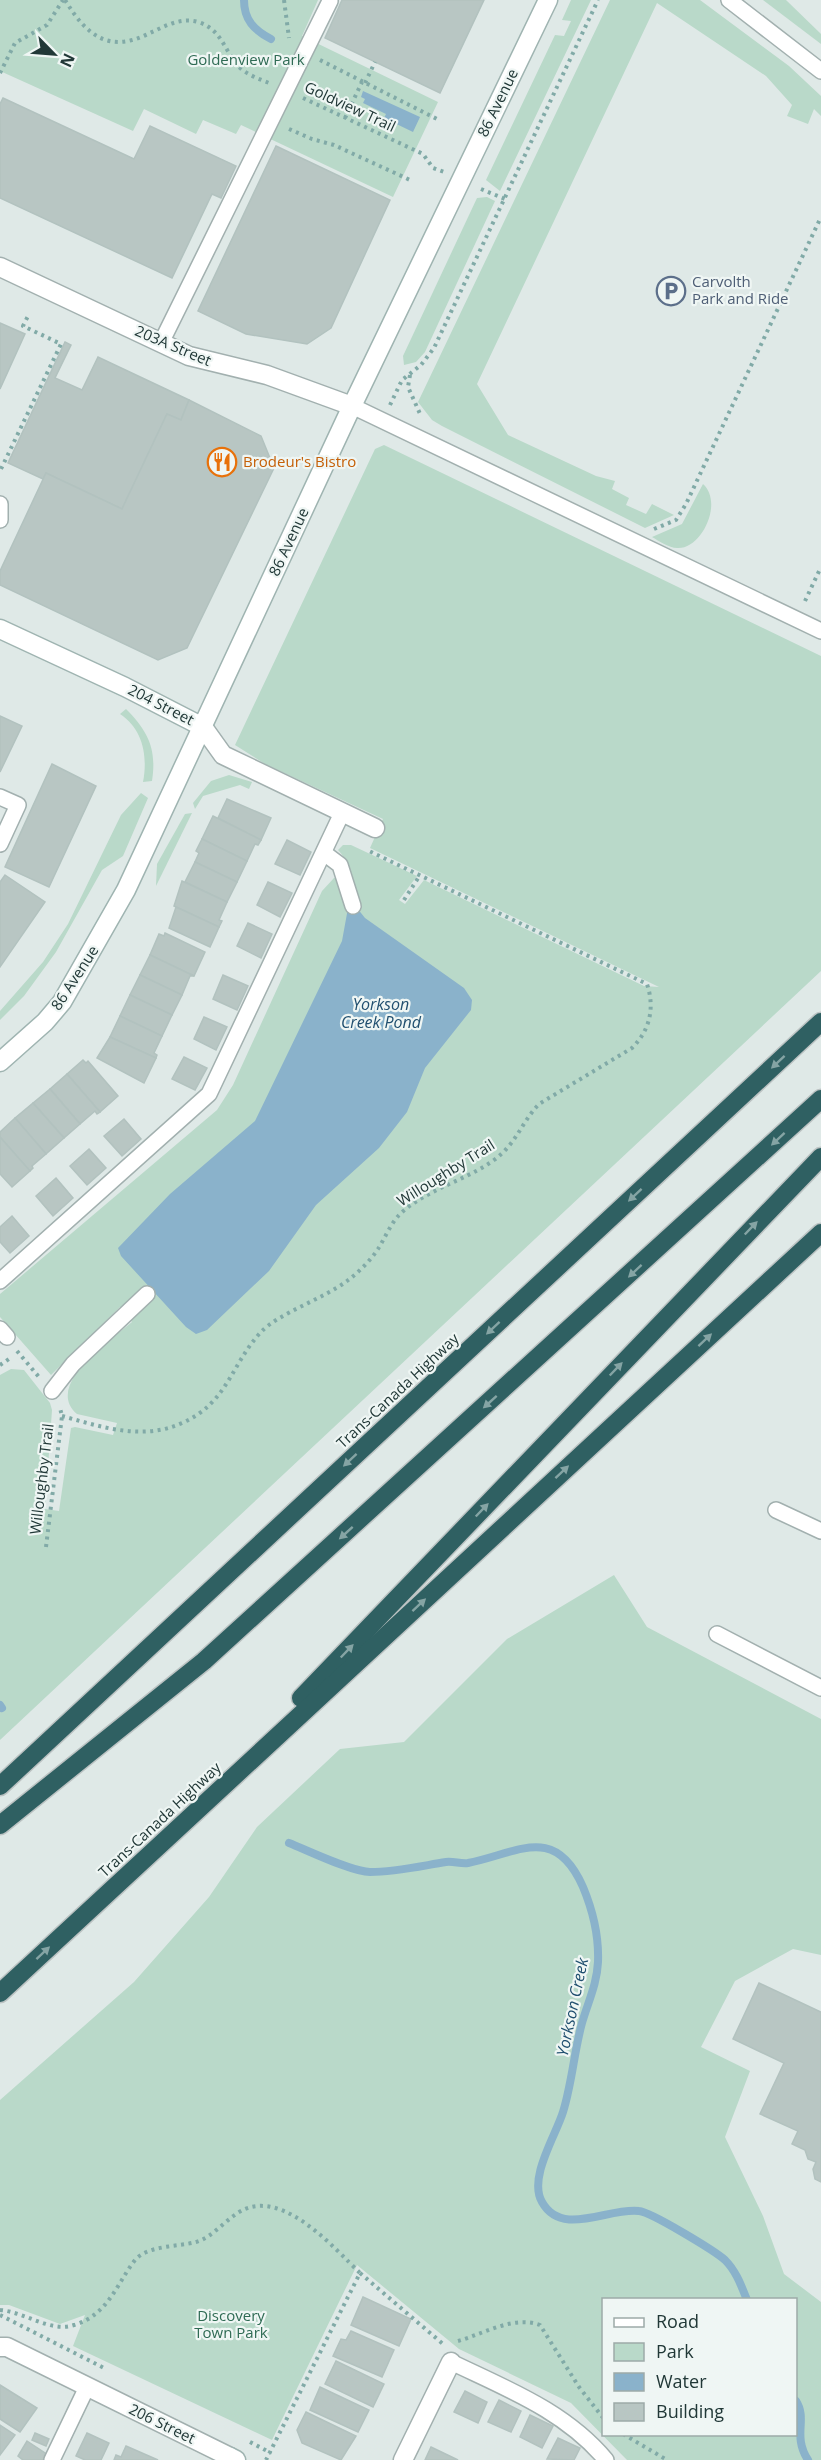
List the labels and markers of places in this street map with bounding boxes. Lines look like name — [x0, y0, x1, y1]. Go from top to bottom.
place label: Carvolth Park and Ride — [692, 271, 789, 308]
parking icon: Carvolth Park and Ride — [655, 275, 687, 307]
restaurant icon: Brodeur's Bistro — [206, 446, 238, 478]
place label: Brodeur's Bistro — [243, 451, 356, 471]

